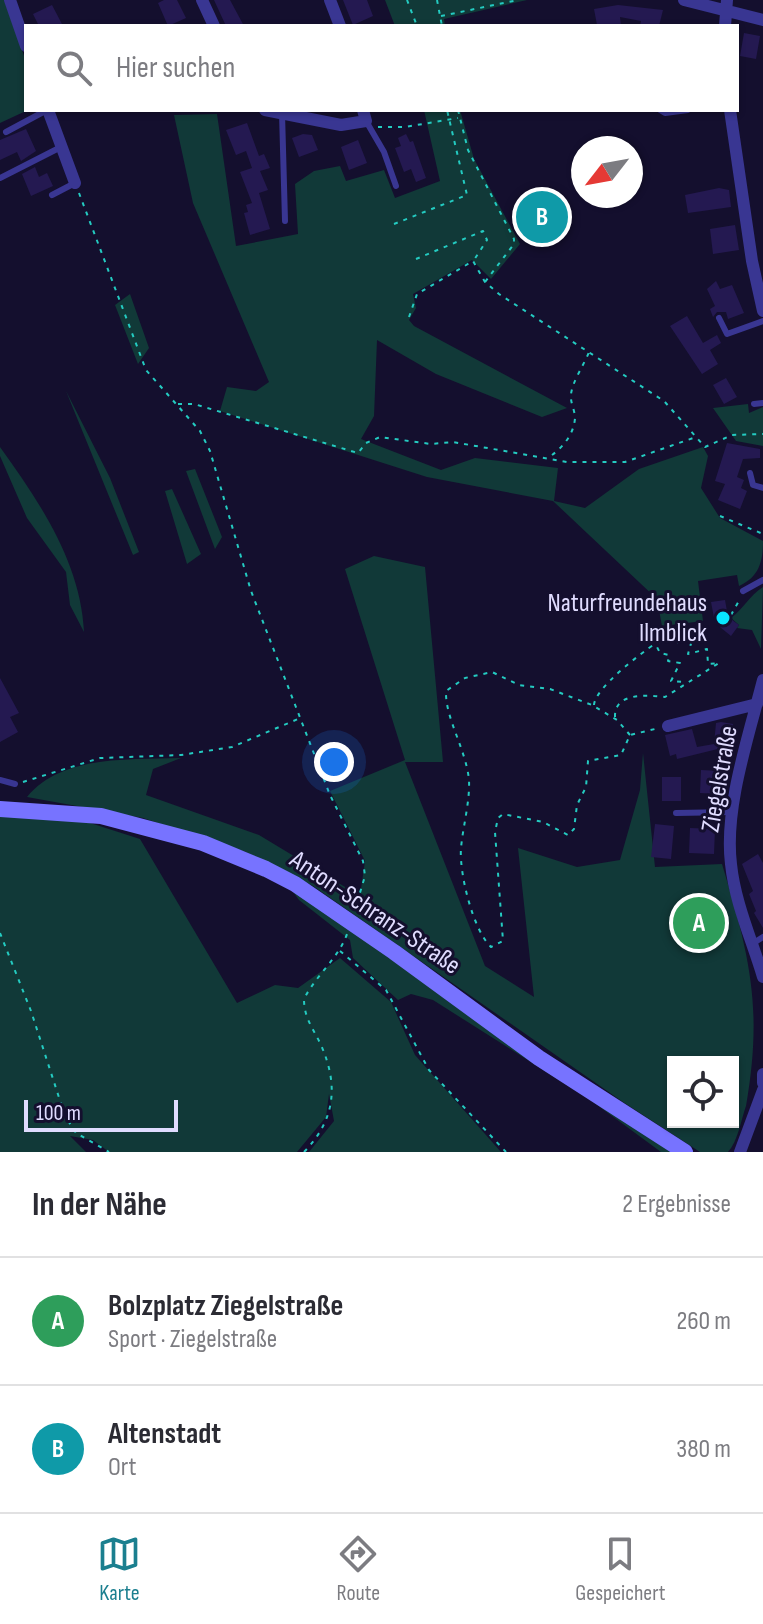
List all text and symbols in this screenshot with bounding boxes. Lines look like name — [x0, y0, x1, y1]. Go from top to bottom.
search box — [24, 24, 739, 112]
icon: search — [52, 46, 96, 90]
text: Hier suchen — [116, 50, 235, 86]
north arrow — [571, 136, 643, 208]
pin: B — [516, 187, 568, 247]
place label: Naturfreundehaus Ilmblick — [547, 588, 707, 649]
marker: Naturfreundehaus Ilmblick — [714, 609, 732, 627]
street label: Ziegelstraße — [695, 723, 745, 835]
your location — [314, 742, 354, 782]
street label: Anton-Schranz-Straße — [283, 844, 466, 981]
pin: A — [673, 893, 725, 953]
map controls — [667, 1056, 739, 1128]
button: locate — [667, 1056, 739, 1128]
scale bar — [24, 1096, 178, 1132]
text: 100 m — [36, 1100, 81, 1127]
text: In der Nähe — [32, 1184, 167, 1225]
text: 2 Ergebnisse — [622, 1189, 731, 1220]
text: Bolzplatz Ziegelstraße — [108, 1288, 343, 1324]
text: A — [52, 1306, 64, 1337]
text: 260 m — [676, 1306, 731, 1337]
text: Sport · Ziegelstraße — [108, 1324, 277, 1355]
text: Altenstadt — [108, 1416, 221, 1452]
text: B — [52, 1434, 64, 1465]
text: 380 m — [676, 1434, 731, 1465]
text: Ort — [108, 1452, 137, 1483]
tab: Karte — [97, 1532, 141, 1607]
tab: Route — [336, 1532, 380, 1607]
tab: Gespeichert — [575, 1532, 666, 1607]

